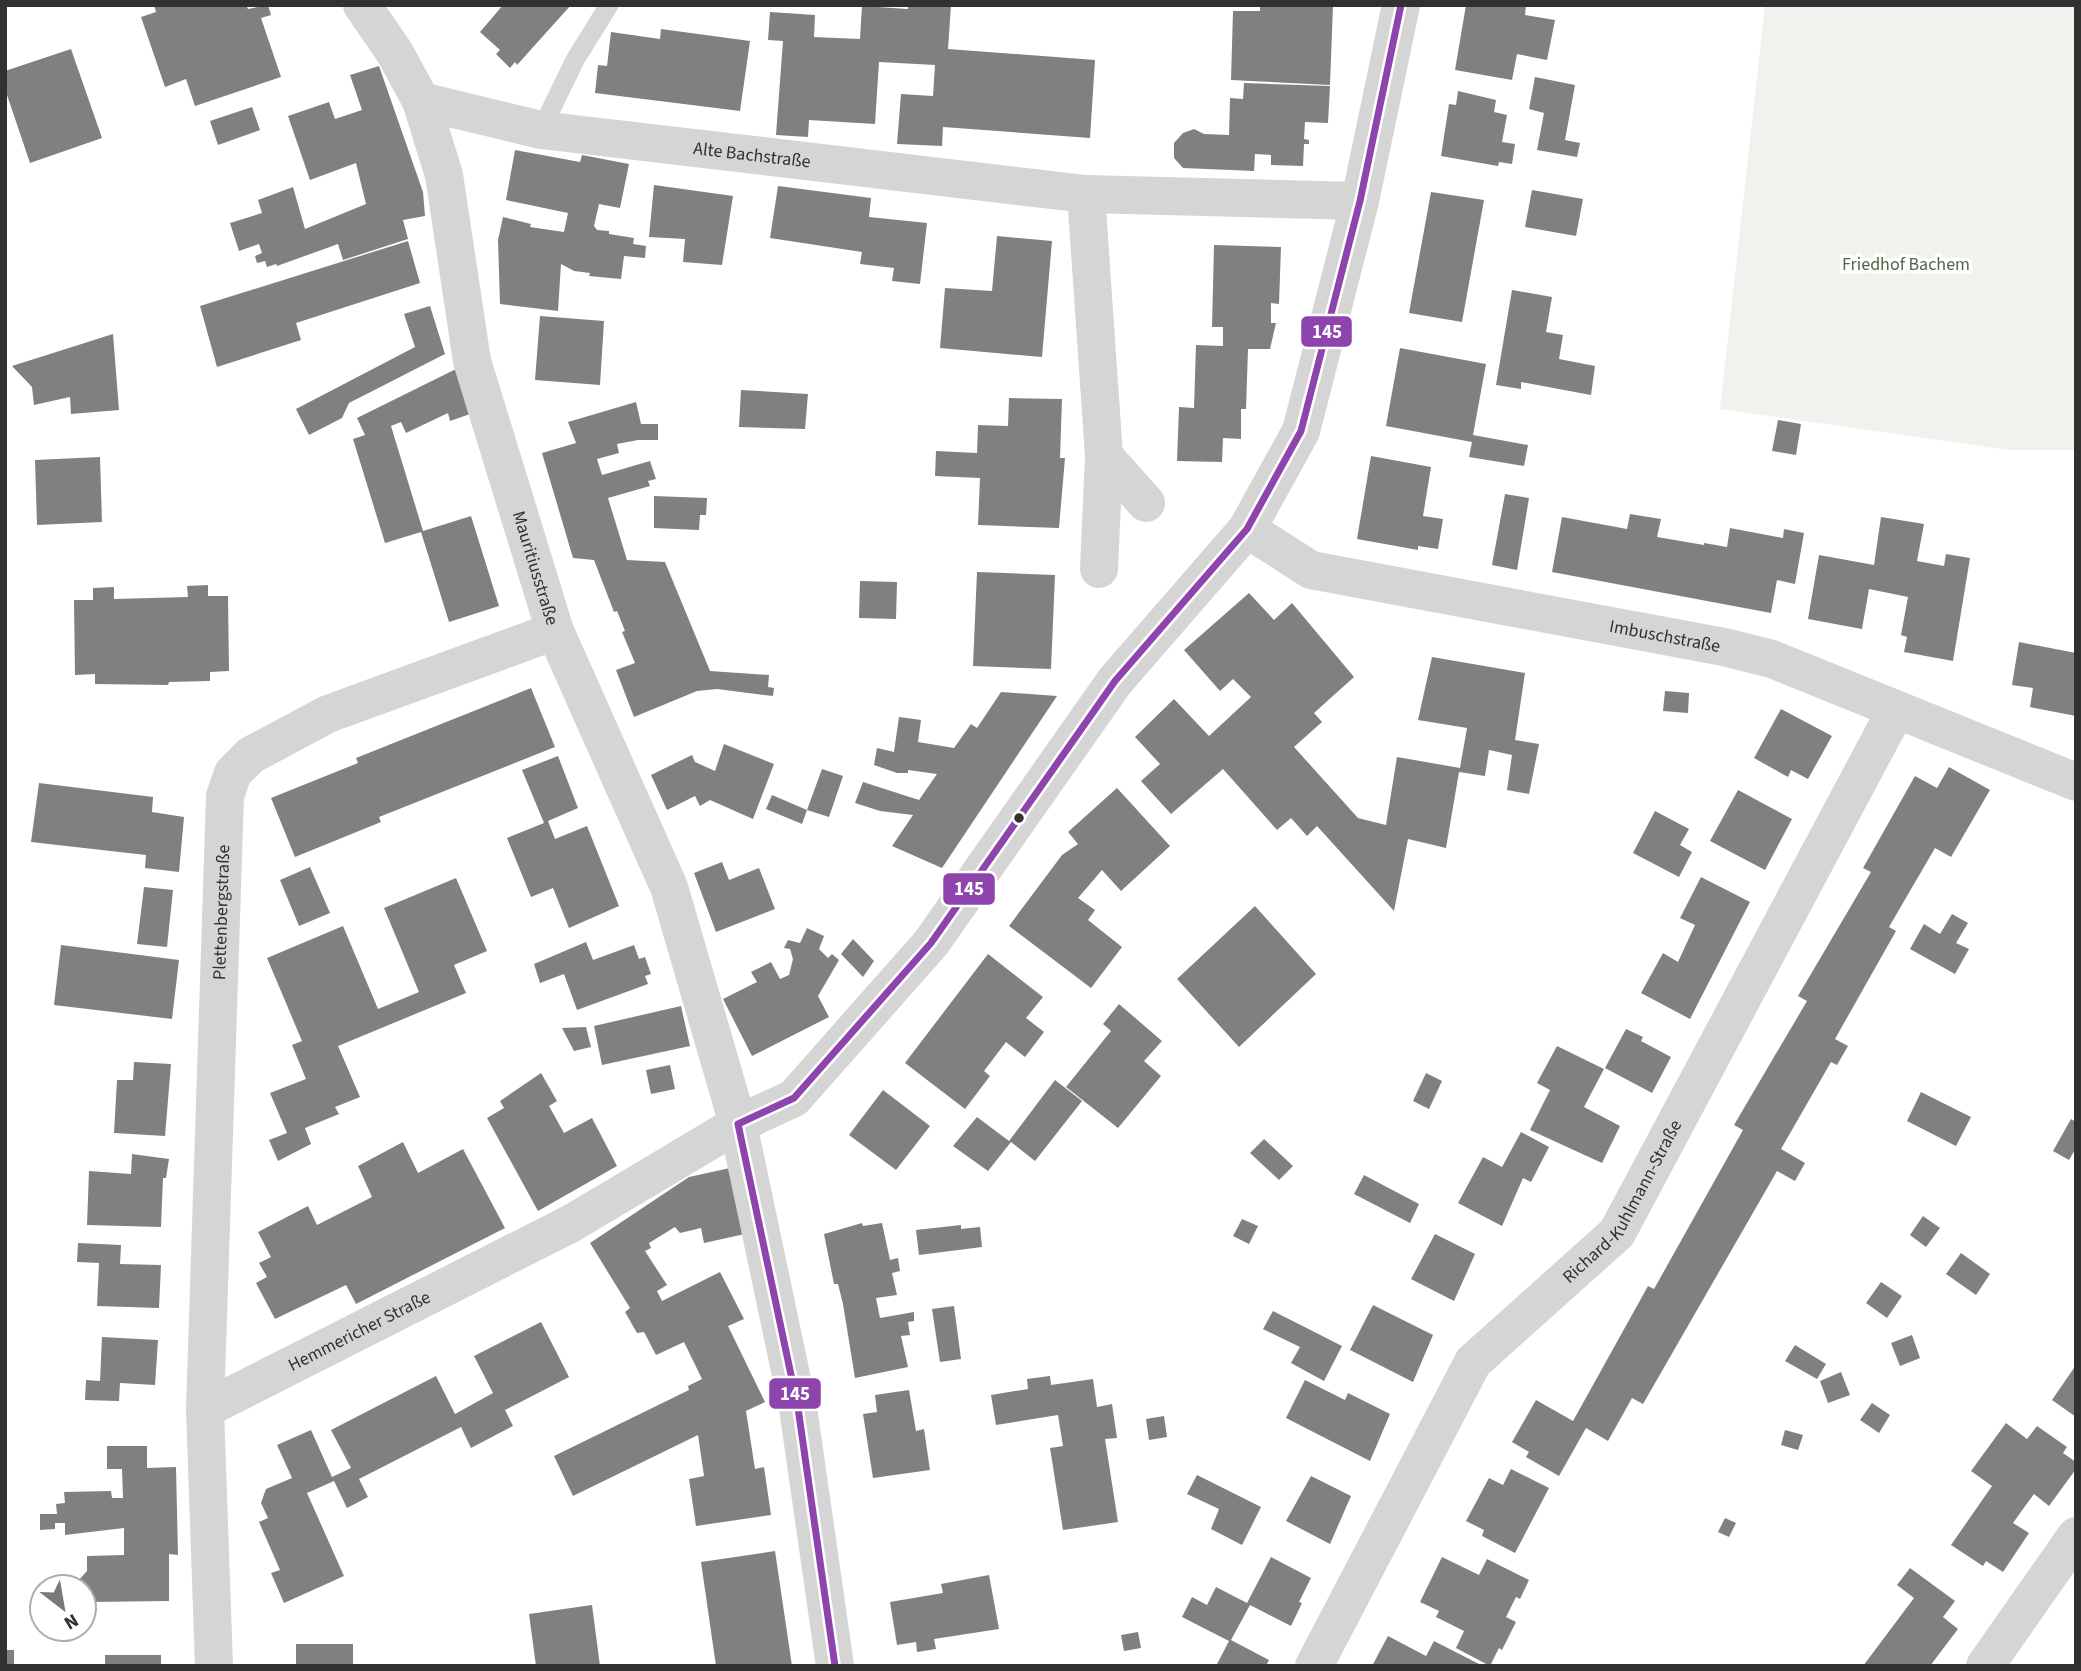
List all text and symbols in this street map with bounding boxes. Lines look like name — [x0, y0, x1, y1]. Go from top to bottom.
street label: Alte Bachstraße — [692, 135, 812, 174]
park label: Friedhof Bachem — [1842, 252, 1970, 277]
line badge: 145 — [1300, 315, 1353, 348]
text: 145 — [1312, 319, 1342, 346]
street label: Mauritiusstraße — [506, 508, 565, 628]
street label: Imbuschstraße — [1607, 613, 1723, 659]
unlabelled marker — [1012, 811, 1026, 825]
street label: Plettenbergstraße — [207, 844, 236, 980]
line badge: 145 — [942, 872, 996, 906]
text: 145 — [954, 876, 984, 903]
street label: Richard-Kuhlmann-Straße — [1557, 1115, 1688, 1289]
street label: Hemmericher Straße — [284, 1284, 435, 1377]
line badge: 145 — [768, 1377, 822, 1410]
text: 145 — [780, 1381, 810, 1408]
north arrow — [28, 1573, 98, 1643]
text: N — [59, 1606, 83, 1636]

